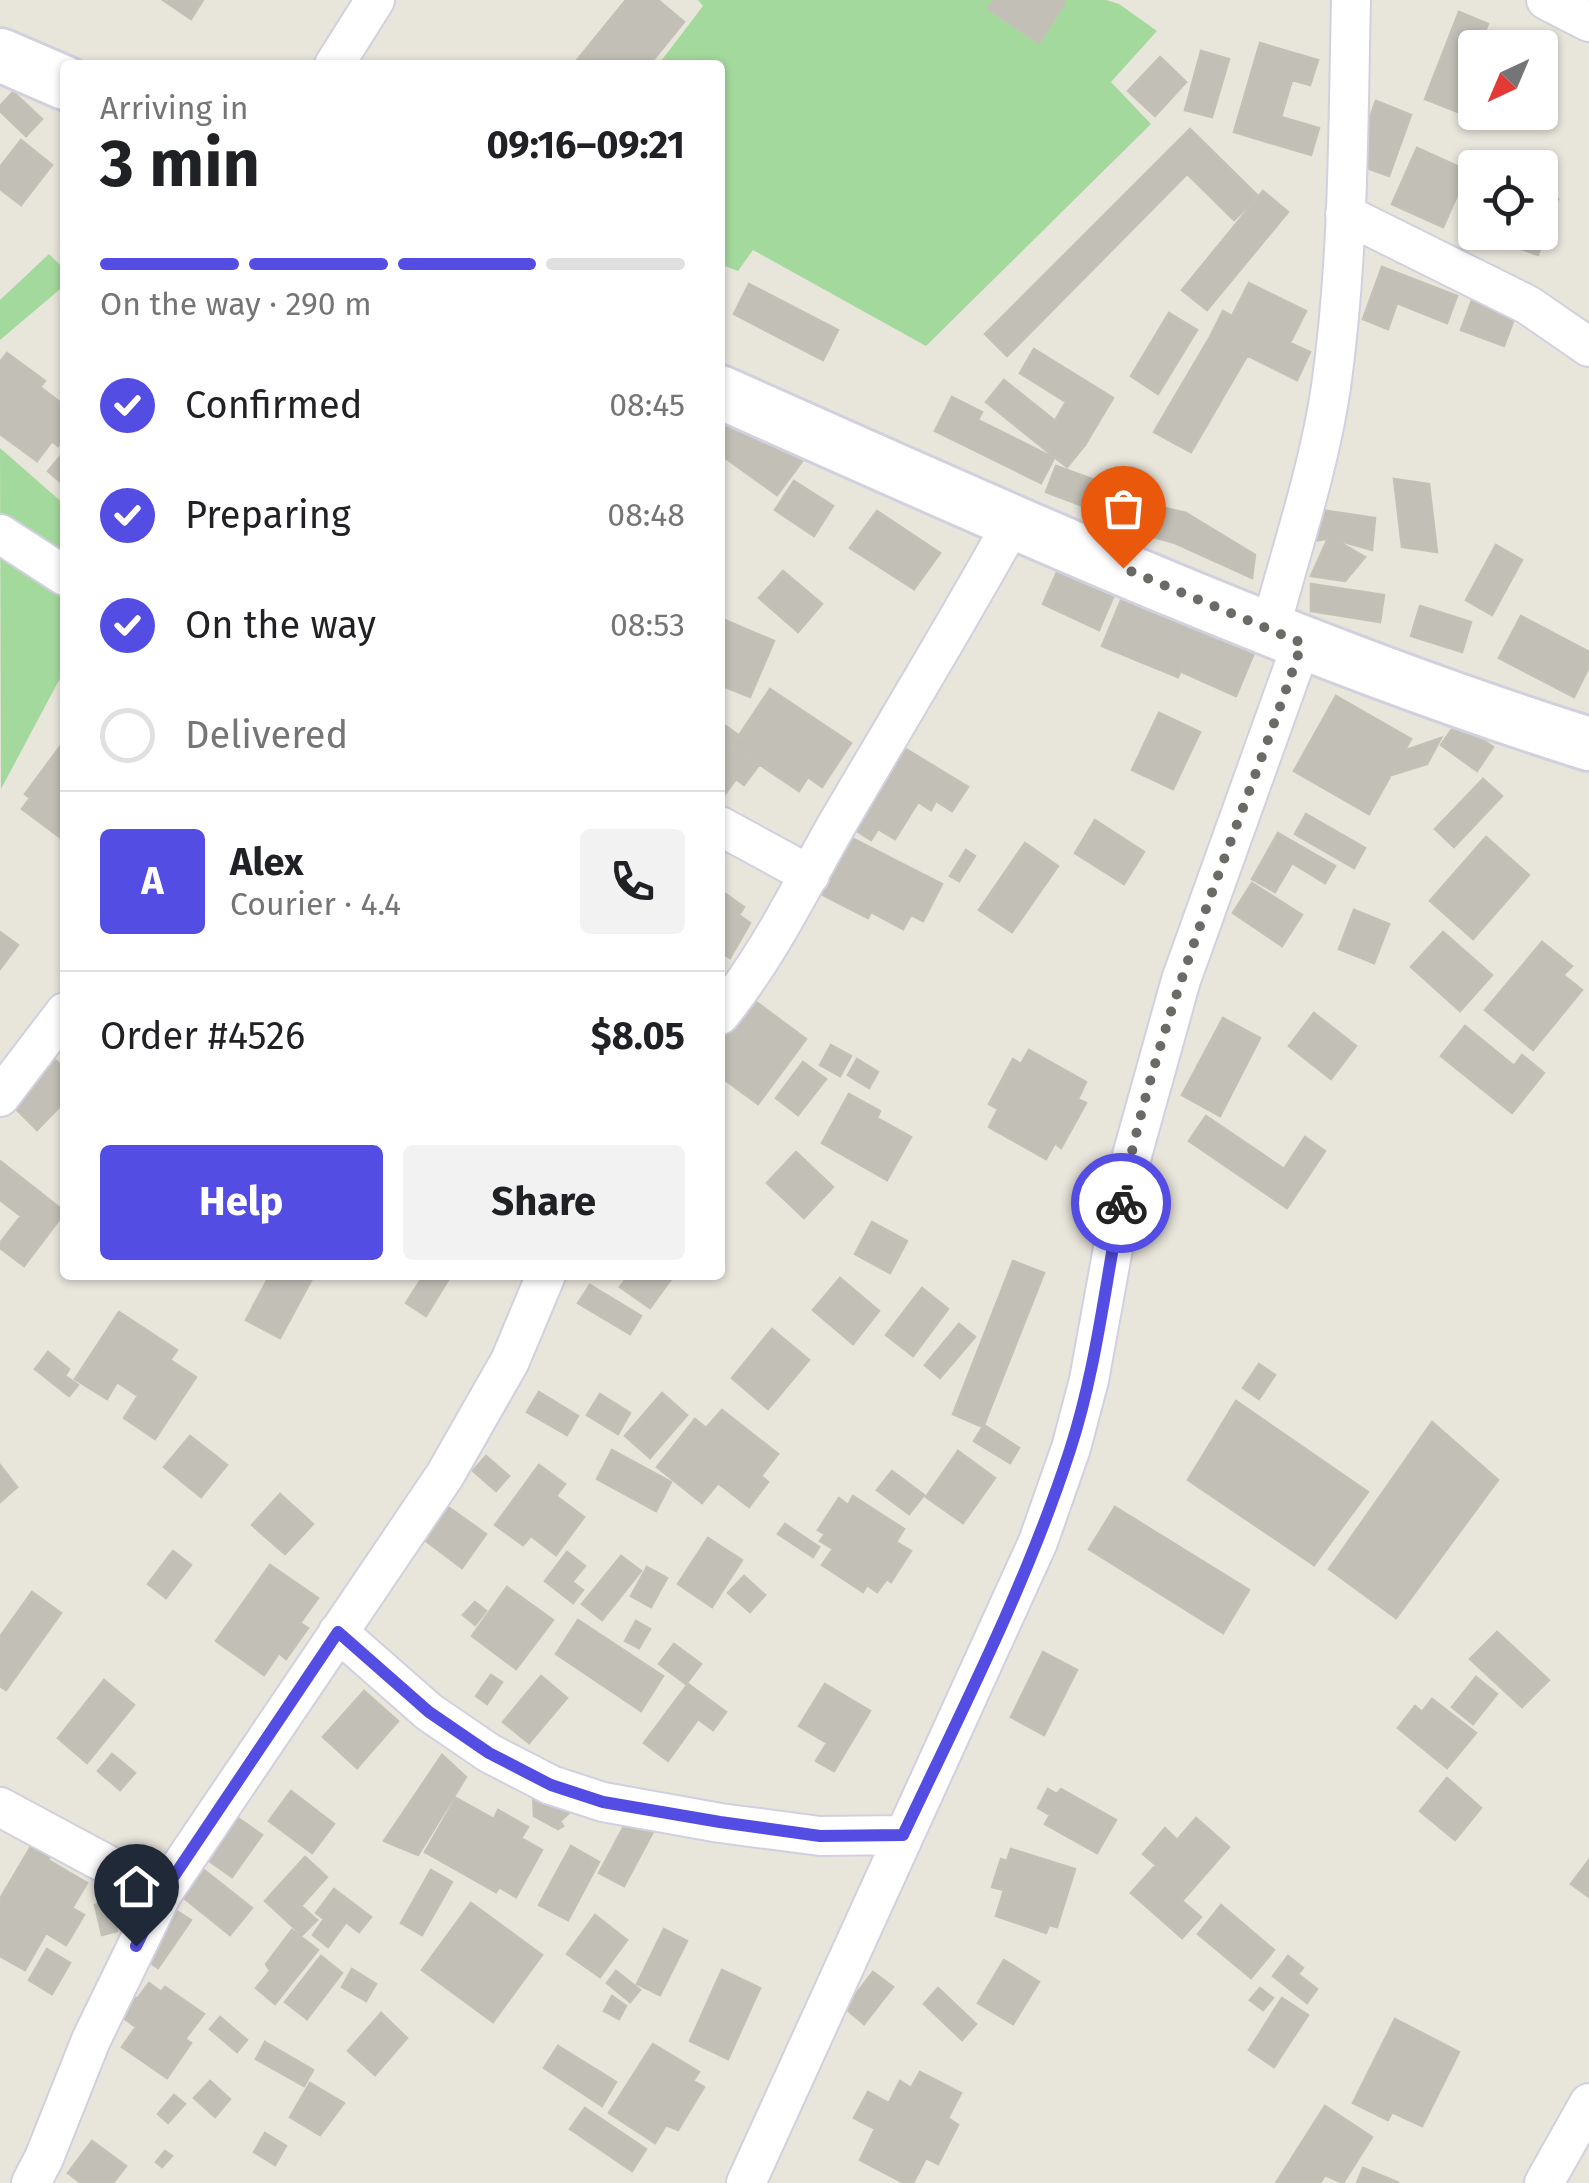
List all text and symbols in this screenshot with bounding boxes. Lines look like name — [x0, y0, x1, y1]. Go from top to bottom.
north arrow — [1458, 30, 1558, 130]
map controls — [1458, 30, 1558, 250]
text: Arriving in — [100, 89, 248, 127]
text: 09:16–09:21 — [487, 122, 685, 168]
text: 3 min — [100, 125, 260, 203]
button: locate — [1458, 150, 1558, 250]
text: On the way · 290 m — [100, 285, 372, 323]
icon: check — [100, 378, 155, 433]
text: Confirmed — [185, 382, 363, 428]
text: 08:45 — [609, 386, 685, 424]
pin — [1081, 466, 1166, 569]
icon: bag — [1096, 481, 1151, 536]
icon: check — [100, 488, 155, 543]
text: Preparing — [185, 492, 351, 538]
text: 08:48 — [607, 496, 685, 534]
icon: check — [100, 598, 155, 653]
text: On the way — [185, 602, 376, 648]
text: 08:53 — [610, 606, 685, 644]
text: Delivered — [185, 712, 348, 758]
button: phone — [580, 829, 685, 934]
text: Alex — [230, 839, 303, 885]
text: A — [141, 858, 164, 904]
text: Courier · 4.4 — [230, 885, 401, 923]
text: Order #4526 — [100, 1013, 305, 1059]
text: $8.05 — [591, 1013, 685, 1059]
button: Help — [100, 1145, 383, 1260]
button: Share — [403, 1145, 685, 1260]
courier — [1071, 1153, 1171, 1253]
icon: bike — [1094, 1176, 1149, 1231]
pin — [94, 1844, 179, 1947]
icon: home — [109, 1859, 164, 1914]

